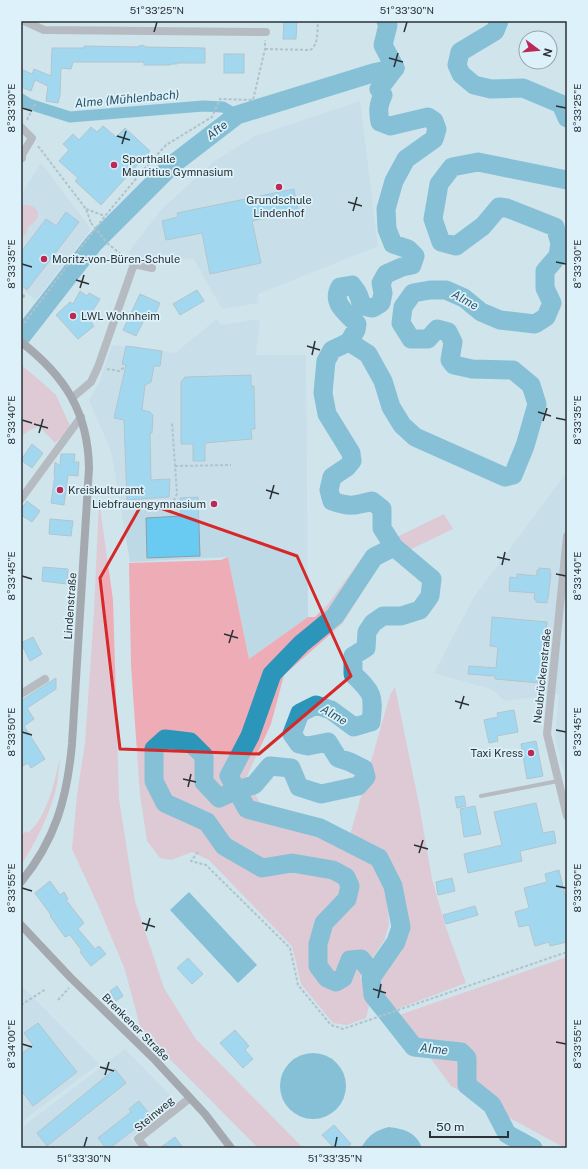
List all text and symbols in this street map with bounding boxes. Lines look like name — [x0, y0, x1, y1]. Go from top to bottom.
text: 51°33'25"N — [130, 4, 184, 16]
text: 51°33'30"N — [380, 4, 434, 16]
north arrow — [518, 30, 558, 70]
text: N — [541, 47, 555, 59]
text: 8°33'30"E — [5, 84, 17, 132]
text: 8°33'25"E — [571, 84, 583, 132]
water label: Alme (Mühlenbach) — [74, 87, 180, 111]
water label: Afte — [204, 117, 231, 142]
place label: Sporthalle Mauritius Gymnasium — [122, 153, 233, 178]
marker: Sporthalle Mauritius Gymnasium — [109, 160, 119, 170]
marker: Grundschule Lindenhof — [274, 182, 284, 192]
place label: Grundschule Lindenhof — [246, 194, 312, 219]
text: 8°33'35"E — [5, 239, 17, 289]
text: 8°33'30"E — [571, 240, 583, 288]
place label: Moritz-von-Büren-Schule — [52, 253, 180, 265]
marker: Moritz-von-Büren-Schule — [39, 254, 49, 264]
water label: Alme — [449, 287, 481, 313]
place label: LWL Wohnheim — [81, 310, 160, 322]
marker: LWL Wohnheim — [68, 311, 78, 321]
text: 8°33'35"E — [571, 395, 583, 445]
text: 8°33'40"E — [5, 396, 17, 445]
place label: Kreiskulturamt — [68, 484, 144, 496]
marker: Kreiskulturamt — [55, 485, 65, 495]
place label: Liebfrauengymnasium — [92, 498, 206, 510]
marker: Liebfrauengymnasium — [209, 499, 219, 509]
text: 8°33'45"E — [5, 551, 17, 601]
text: 8°33'40"E — [571, 552, 583, 601]
street label: Lindenstraße — [62, 572, 78, 640]
street label: Neubrückenstraße — [531, 628, 553, 724]
water label: Alme — [318, 702, 350, 728]
text: 8°33'50"E — [5, 707, 17, 757]
text: 8°33'45"E — [571, 707, 583, 757]
place label: Taxi Kress — [471, 747, 523, 759]
marker: Taxi Kress — [526, 748, 536, 758]
text: 8°33'55"E — [5, 863, 17, 913]
text: 8°33'50"E — [571, 863, 583, 913]
street label: Brenkener Straße — [100, 991, 172, 1063]
text: 8°33'55"E — [571, 1019, 583, 1069]
text: 8°34'00"E — [5, 1020, 17, 1068]
water label: Alme — [419, 1041, 449, 1057]
street label: Steinweg — [132, 1094, 176, 1134]
scale bar — [430, 1113, 508, 1139]
text: 50 m — [436, 1120, 464, 1134]
text: 51°33'30"N — [57, 1152, 111, 1164]
text: 51°33'35"N — [308, 1152, 362, 1164]

